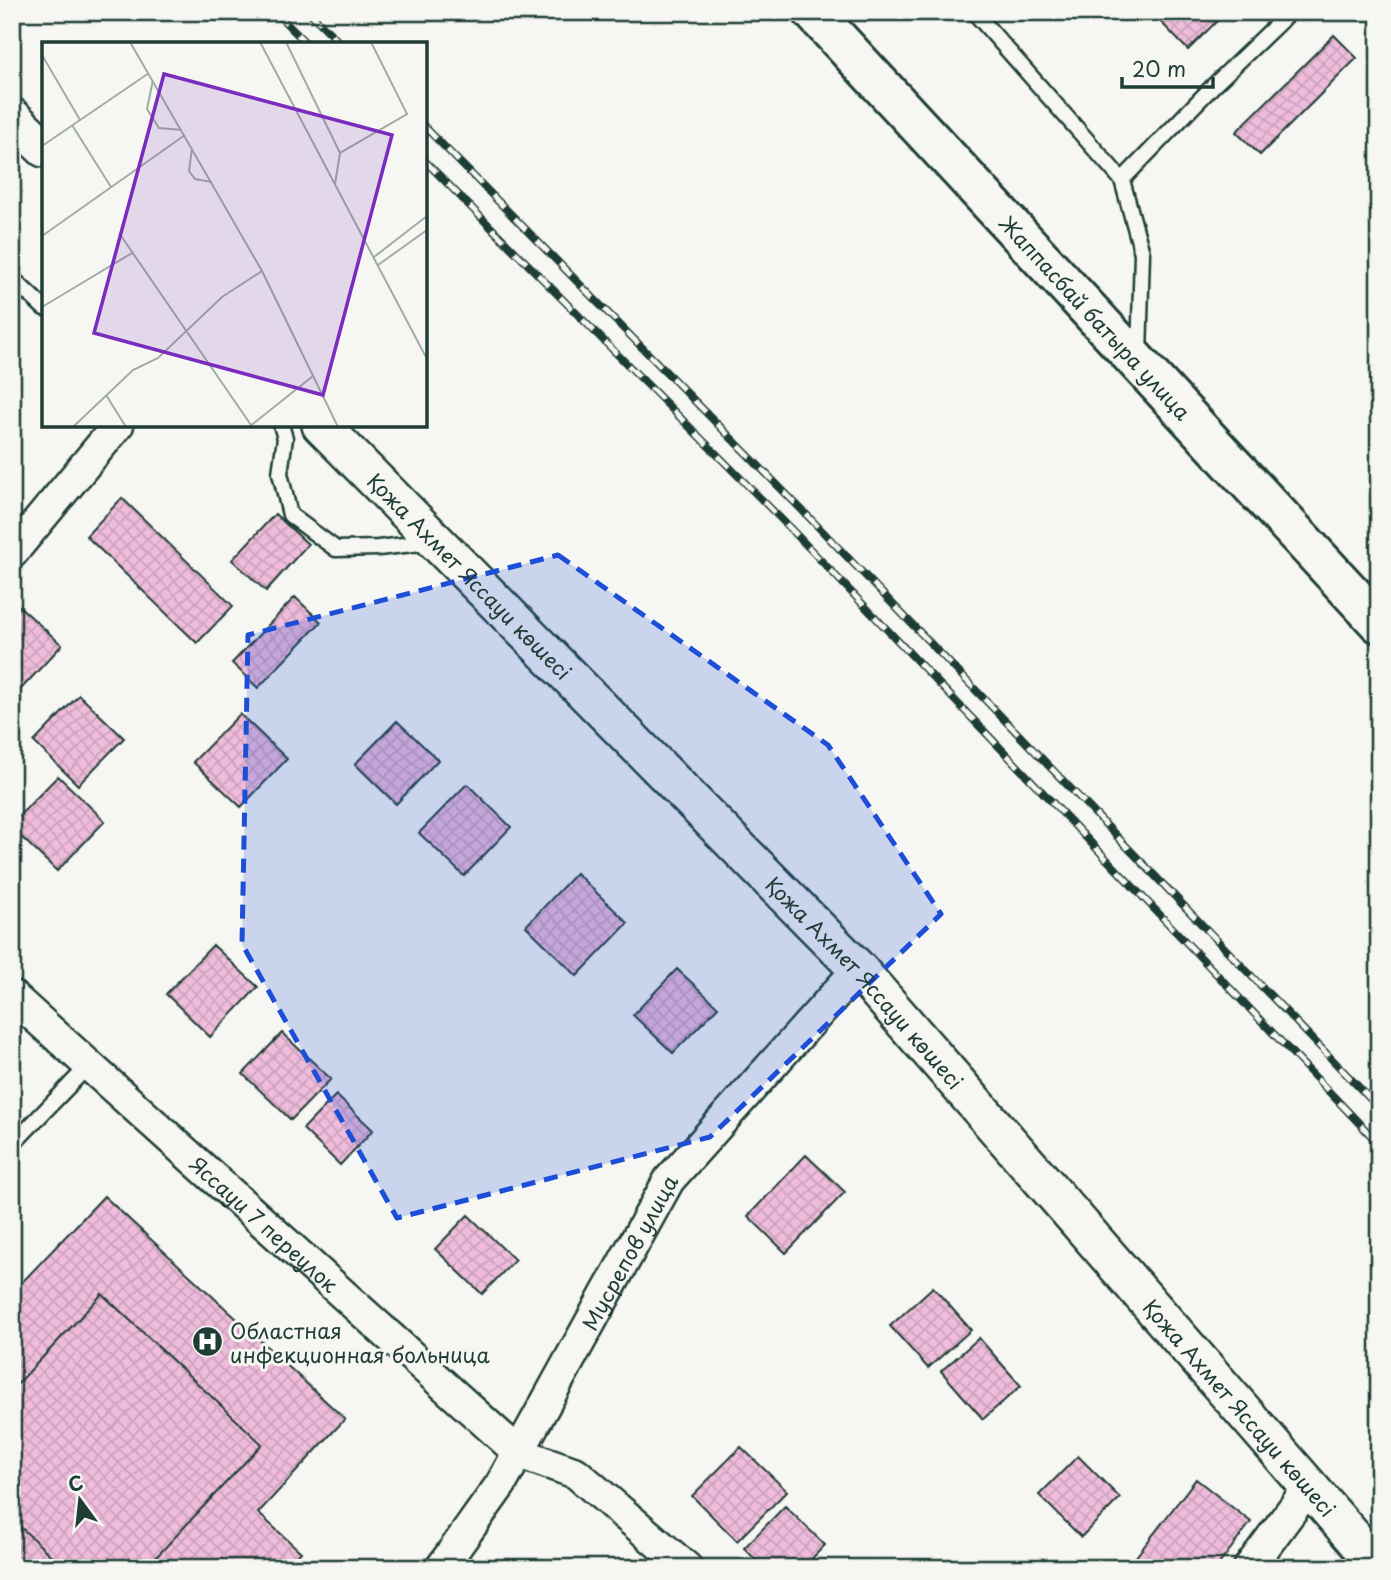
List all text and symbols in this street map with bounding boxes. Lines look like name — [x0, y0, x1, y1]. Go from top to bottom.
inset map — [42, 42, 427, 427]
scale bar — [1122, 46, 1212, 90]
text: 20 m — [1132, 52, 1186, 84]
street label: Жаппасбай батыра улица — [992, 208, 1199, 427]
street label: Қожа Ахмет Яссауи көшесі — [360, 465, 579, 687]
street label: Қожа Ахмет Яссауи көшесі — [759, 869, 971, 1096]
street label: Яссауи 7 переулок — [183, 1148, 346, 1300]
street label: Мусрепов улица — [573, 1168, 685, 1336]
street label: Қожа Ахмет Яссауи көшесі — [1136, 1292, 1344, 1523]
place label: Областная инфекционная больница — [230, 1314, 490, 1370]
hospital icon: Областная инфекционная больница — [190, 1325, 224, 1359]
north arrow — [46, 1464, 116, 1534]
text: С — [65, 1467, 86, 1498]

